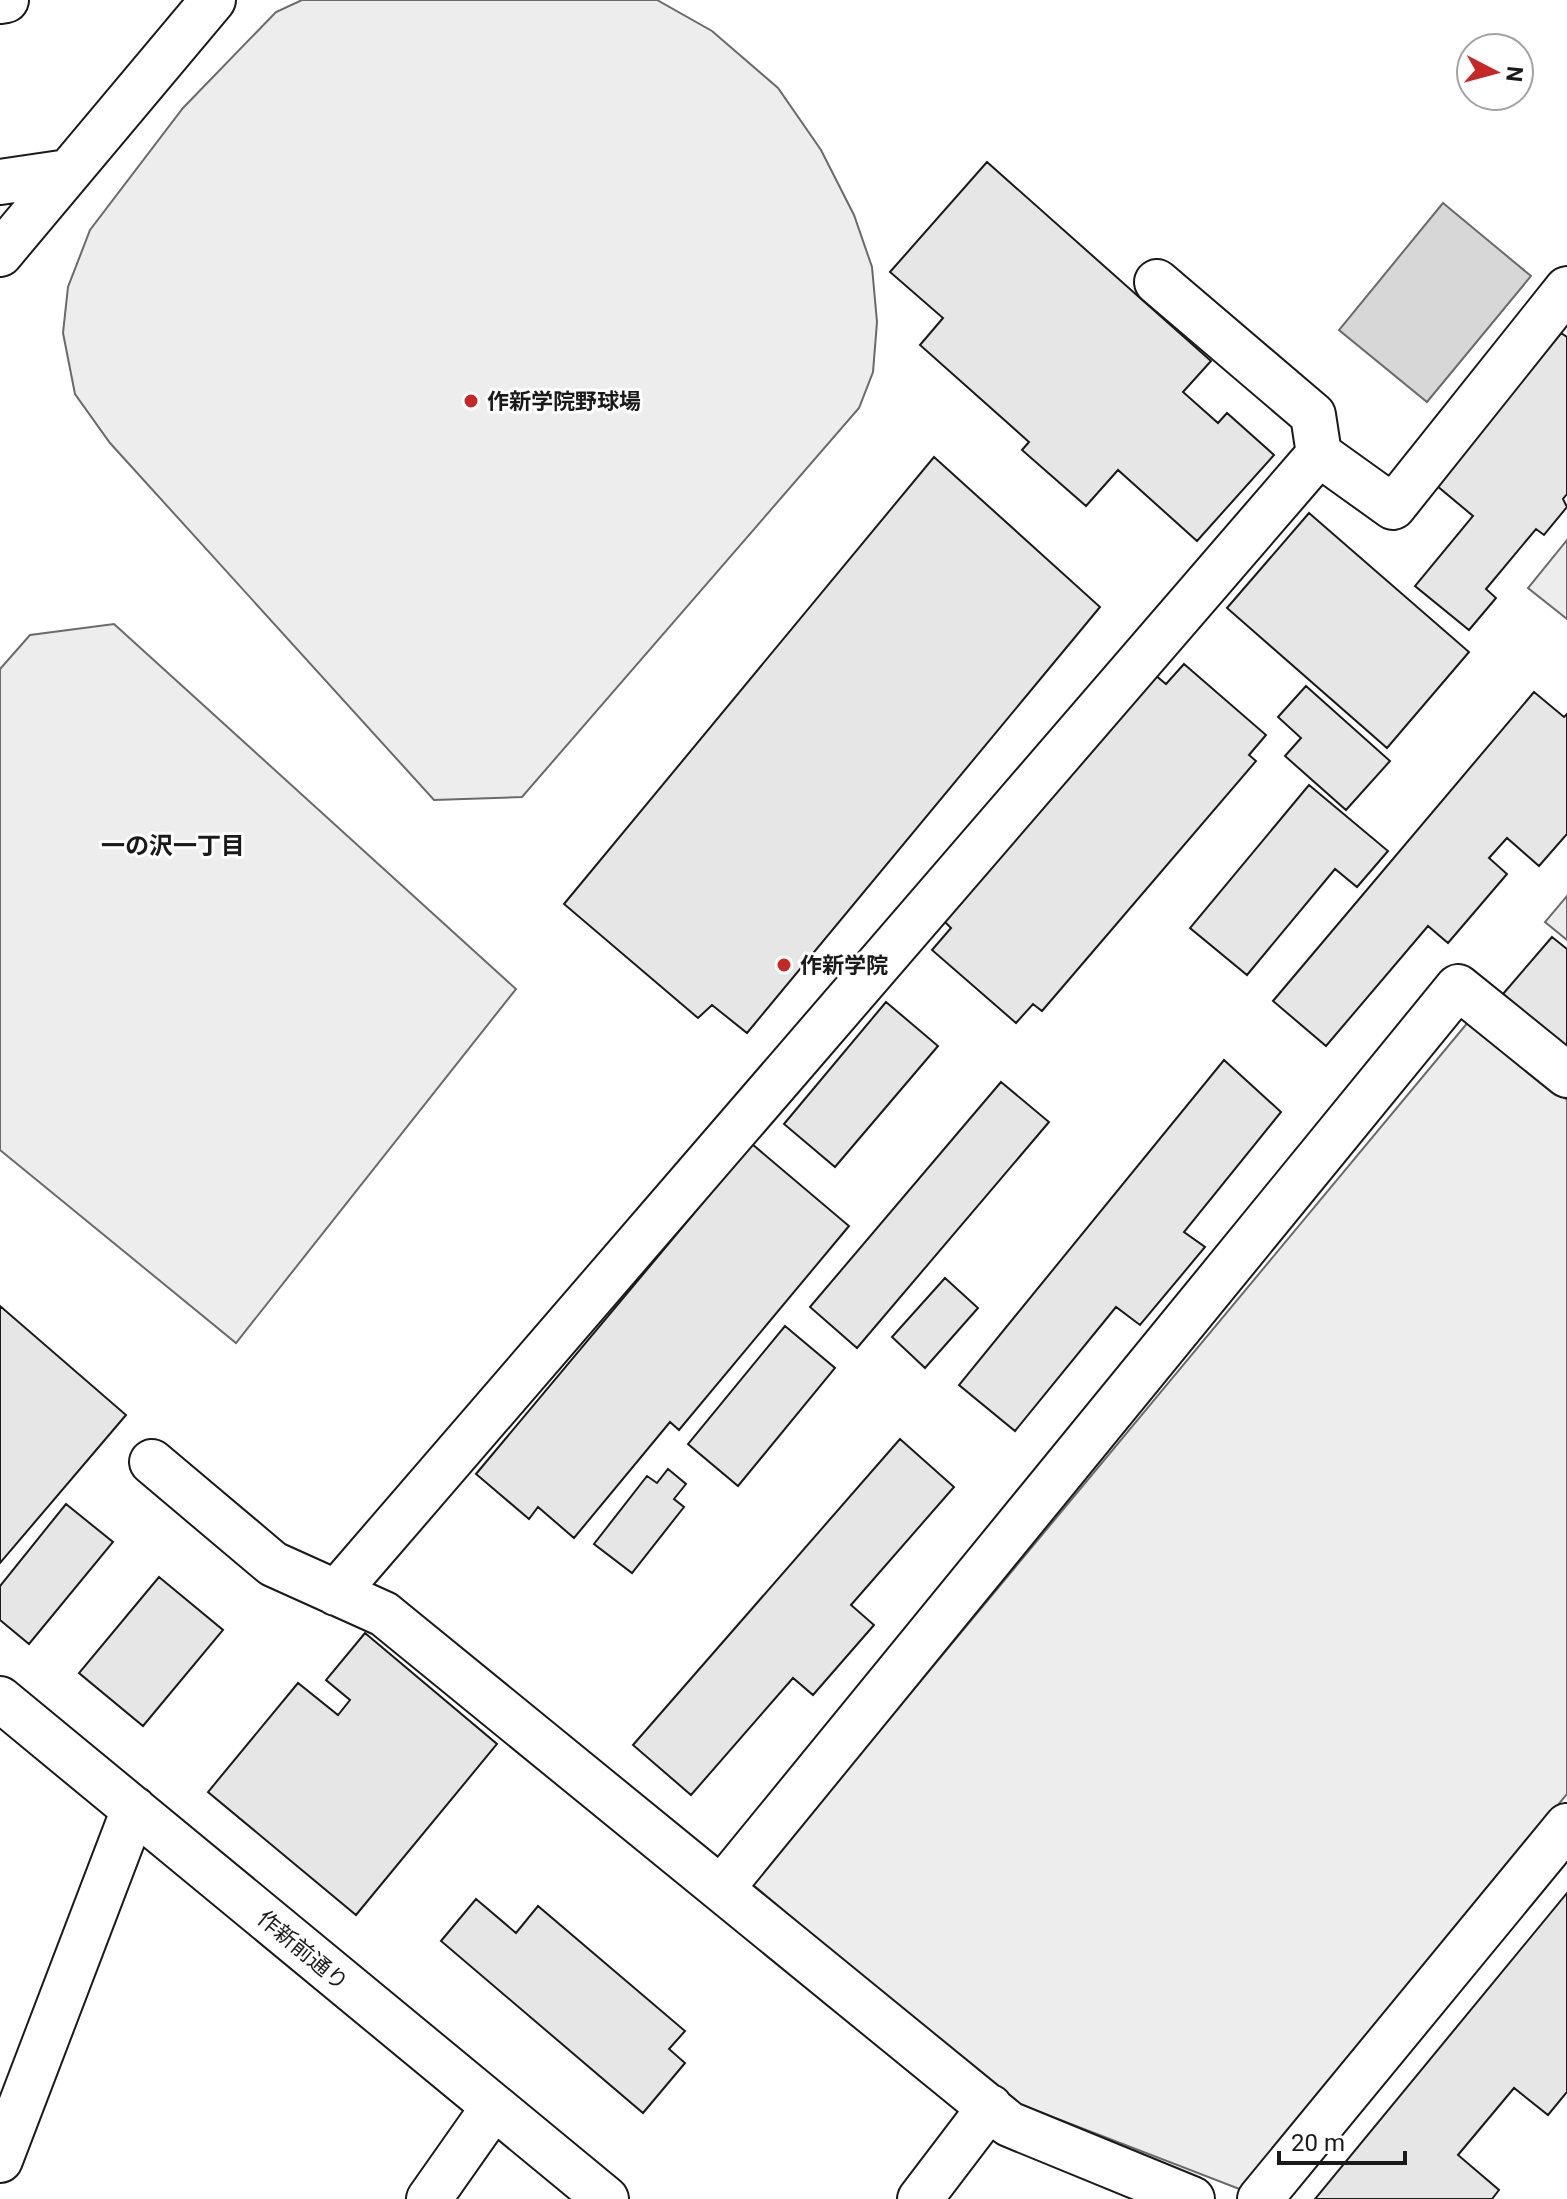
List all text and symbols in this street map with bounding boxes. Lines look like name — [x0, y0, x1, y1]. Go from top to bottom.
north arrow — [1455, 32, 1535, 112]
text: N — [1501, 65, 1528, 83]
place label: 作新学院野球場 — [487, 389, 641, 414]
marker: 作新学院野球場 — [462, 392, 480, 410]
district label: 一の沢一丁目 — [101, 832, 245, 860]
place label: 作新学院 — [800, 953, 888, 978]
marker: 作新学院 — [775, 956, 793, 974]
street label: 作新前通り — [253, 1905, 353, 1995]
scale bar — [1279, 2115, 1405, 2165]
text: 20 m — [1291, 2129, 1345, 2157]

